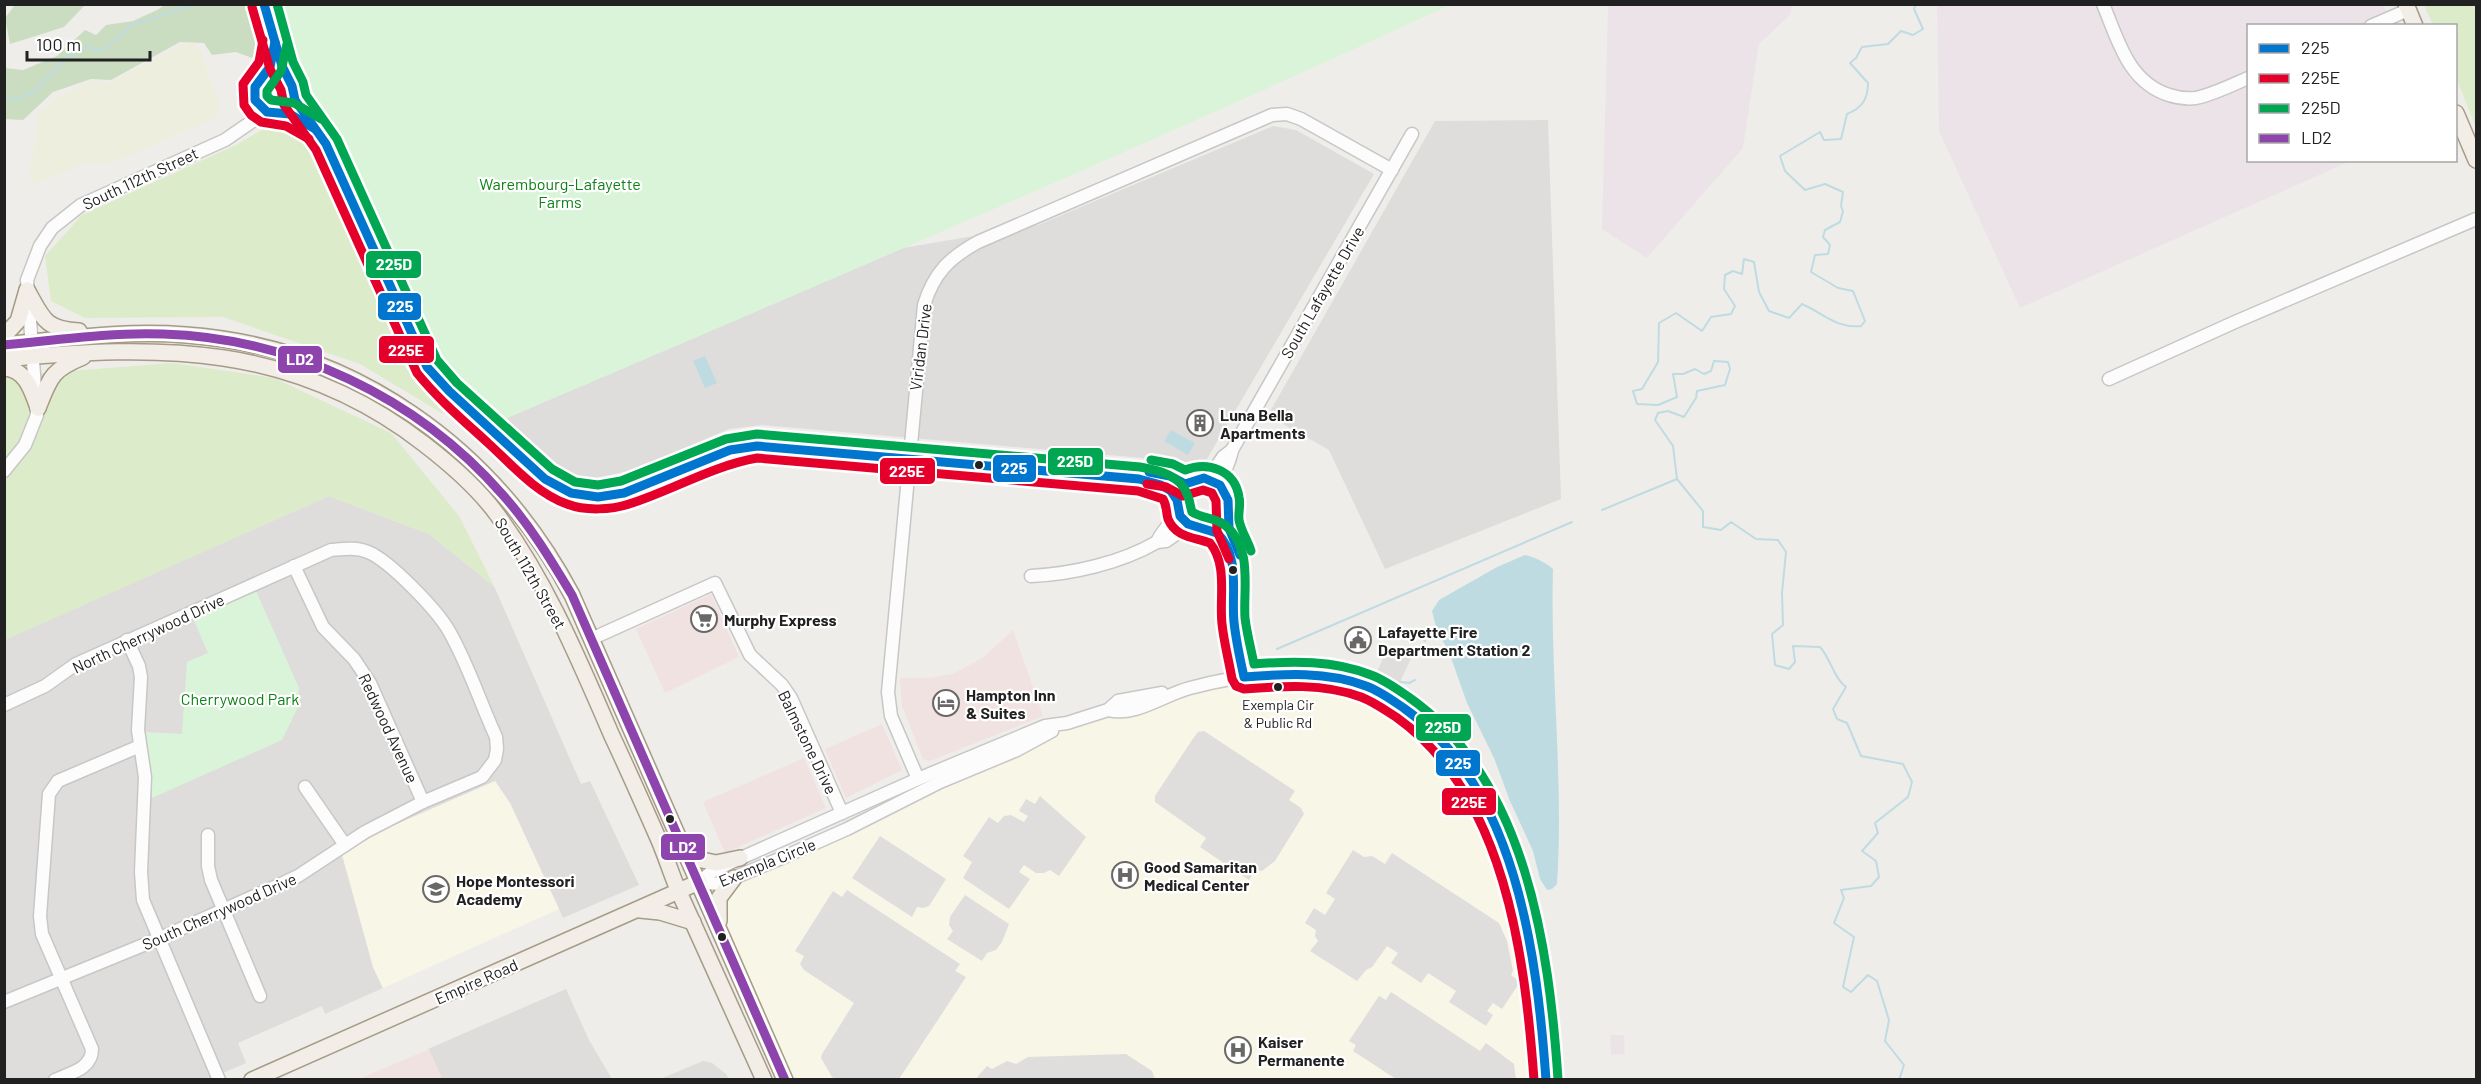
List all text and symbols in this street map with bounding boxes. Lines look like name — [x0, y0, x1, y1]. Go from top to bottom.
scale bar — [27, 24, 150, 62]
legend — [2247, 24, 2457, 162]
text: 100 m — [36, 33, 81, 55]
text: 225 — [2301, 36, 2330, 58]
text: 225E — [2301, 66, 2340, 88]
text: 225D — [2301, 96, 2341, 118]
text: LD2 — [2301, 126, 2332, 148]
street label: South 112th Street — [79, 143, 201, 213]
park label: Warembourg-Lafayette Farms — [479, 174, 641, 211]
street label: South Lafayette Drive — [1276, 223, 1368, 361]
line badge: 225D — [365, 250, 422, 279]
text: 225D — [376, 254, 412, 273]
line badge: 225 — [377, 292, 422, 321]
text: 225 — [387, 296, 414, 315]
street label: Viridan Drive — [905, 302, 935, 392]
line badge: 225E — [378, 335, 435, 364]
text: 225E — [388, 340, 424, 359]
line badge: LD2 — [277, 345, 323, 374]
text: LD2 — [286, 349, 314, 368]
place label: Luna Bella Apartments — [1220, 405, 1306, 442]
building icon: Luna Bella Apartments — [1185, 408, 1215, 438]
line badge: 225D — [1047, 447, 1104, 476]
text: 225D — [1057, 451, 1093, 470]
line badge: 225 — [992, 454, 1037, 483]
line badge: 225E — [879, 457, 936, 485]
text: 225 — [1001, 458, 1028, 477]
unlabelled marker — [973, 459, 985, 471]
text: 225E — [889, 461, 925, 480]
street label: South 112th Street — [491, 514, 571, 632]
unlabelled marker — [1227, 564, 1239, 576]
street label: North Cherrywood Drive — [69, 589, 227, 677]
supermarket icon: Murphy Express — [689, 604, 719, 634]
place label: Murphy Express — [724, 610, 837, 629]
place label: Lafayette Fire Department Station 2 — [1378, 622, 1530, 659]
public building icon: Lafayette Fire Department Station 2 — [1343, 625, 1373, 655]
street label: Redwood Avenue — [355, 670, 423, 786]
marker: Exempla Cir & Public Rd — [1272, 681, 1284, 693]
place label: Hampton Inn & Suites — [966, 685, 1056, 722]
street label: Balmstone Drive — [775, 687, 841, 797]
hotel icon: Hampton Inn & Suites — [931, 688, 961, 718]
park label: Cherrywood Park — [181, 689, 299, 708]
place label: Exempla Cir & Public Rd — [1242, 696, 1314, 731]
line badge: 225D — [1415, 713, 1472, 742]
text: 225D — [1425, 717, 1461, 736]
line badge: 225 — [1435, 749, 1481, 777]
text: 225 — [1445, 753, 1472, 772]
line badge: 225E — [1441, 787, 1497, 816]
text: 225E — [1451, 792, 1487, 811]
unlabelled marker — [664, 813, 676, 825]
line badge: LD2 — [660, 833, 706, 861]
street label: Exempla Circle — [716, 834, 818, 890]
text: LD2 — [669, 837, 697, 856]
place label: Good Samaritan Medical Center — [1144, 857, 1257, 894]
hospital icon: Good Samaritan Medical Center — [1110, 860, 1140, 890]
street label: South Cherrywood Drive — [139, 868, 299, 954]
place label: Hope Montessori Academy — [456, 871, 575, 908]
school or university icon: Hope Montessori Academy — [421, 874, 451, 904]
unlabelled marker — [716, 931, 728, 943]
street label: Empire Road — [432, 954, 520, 1008]
place label: Kaiser Permanente — [1258, 1032, 1345, 1069]
hospital icon: Kaiser Permanente — [1223, 1035, 1253, 1065]

